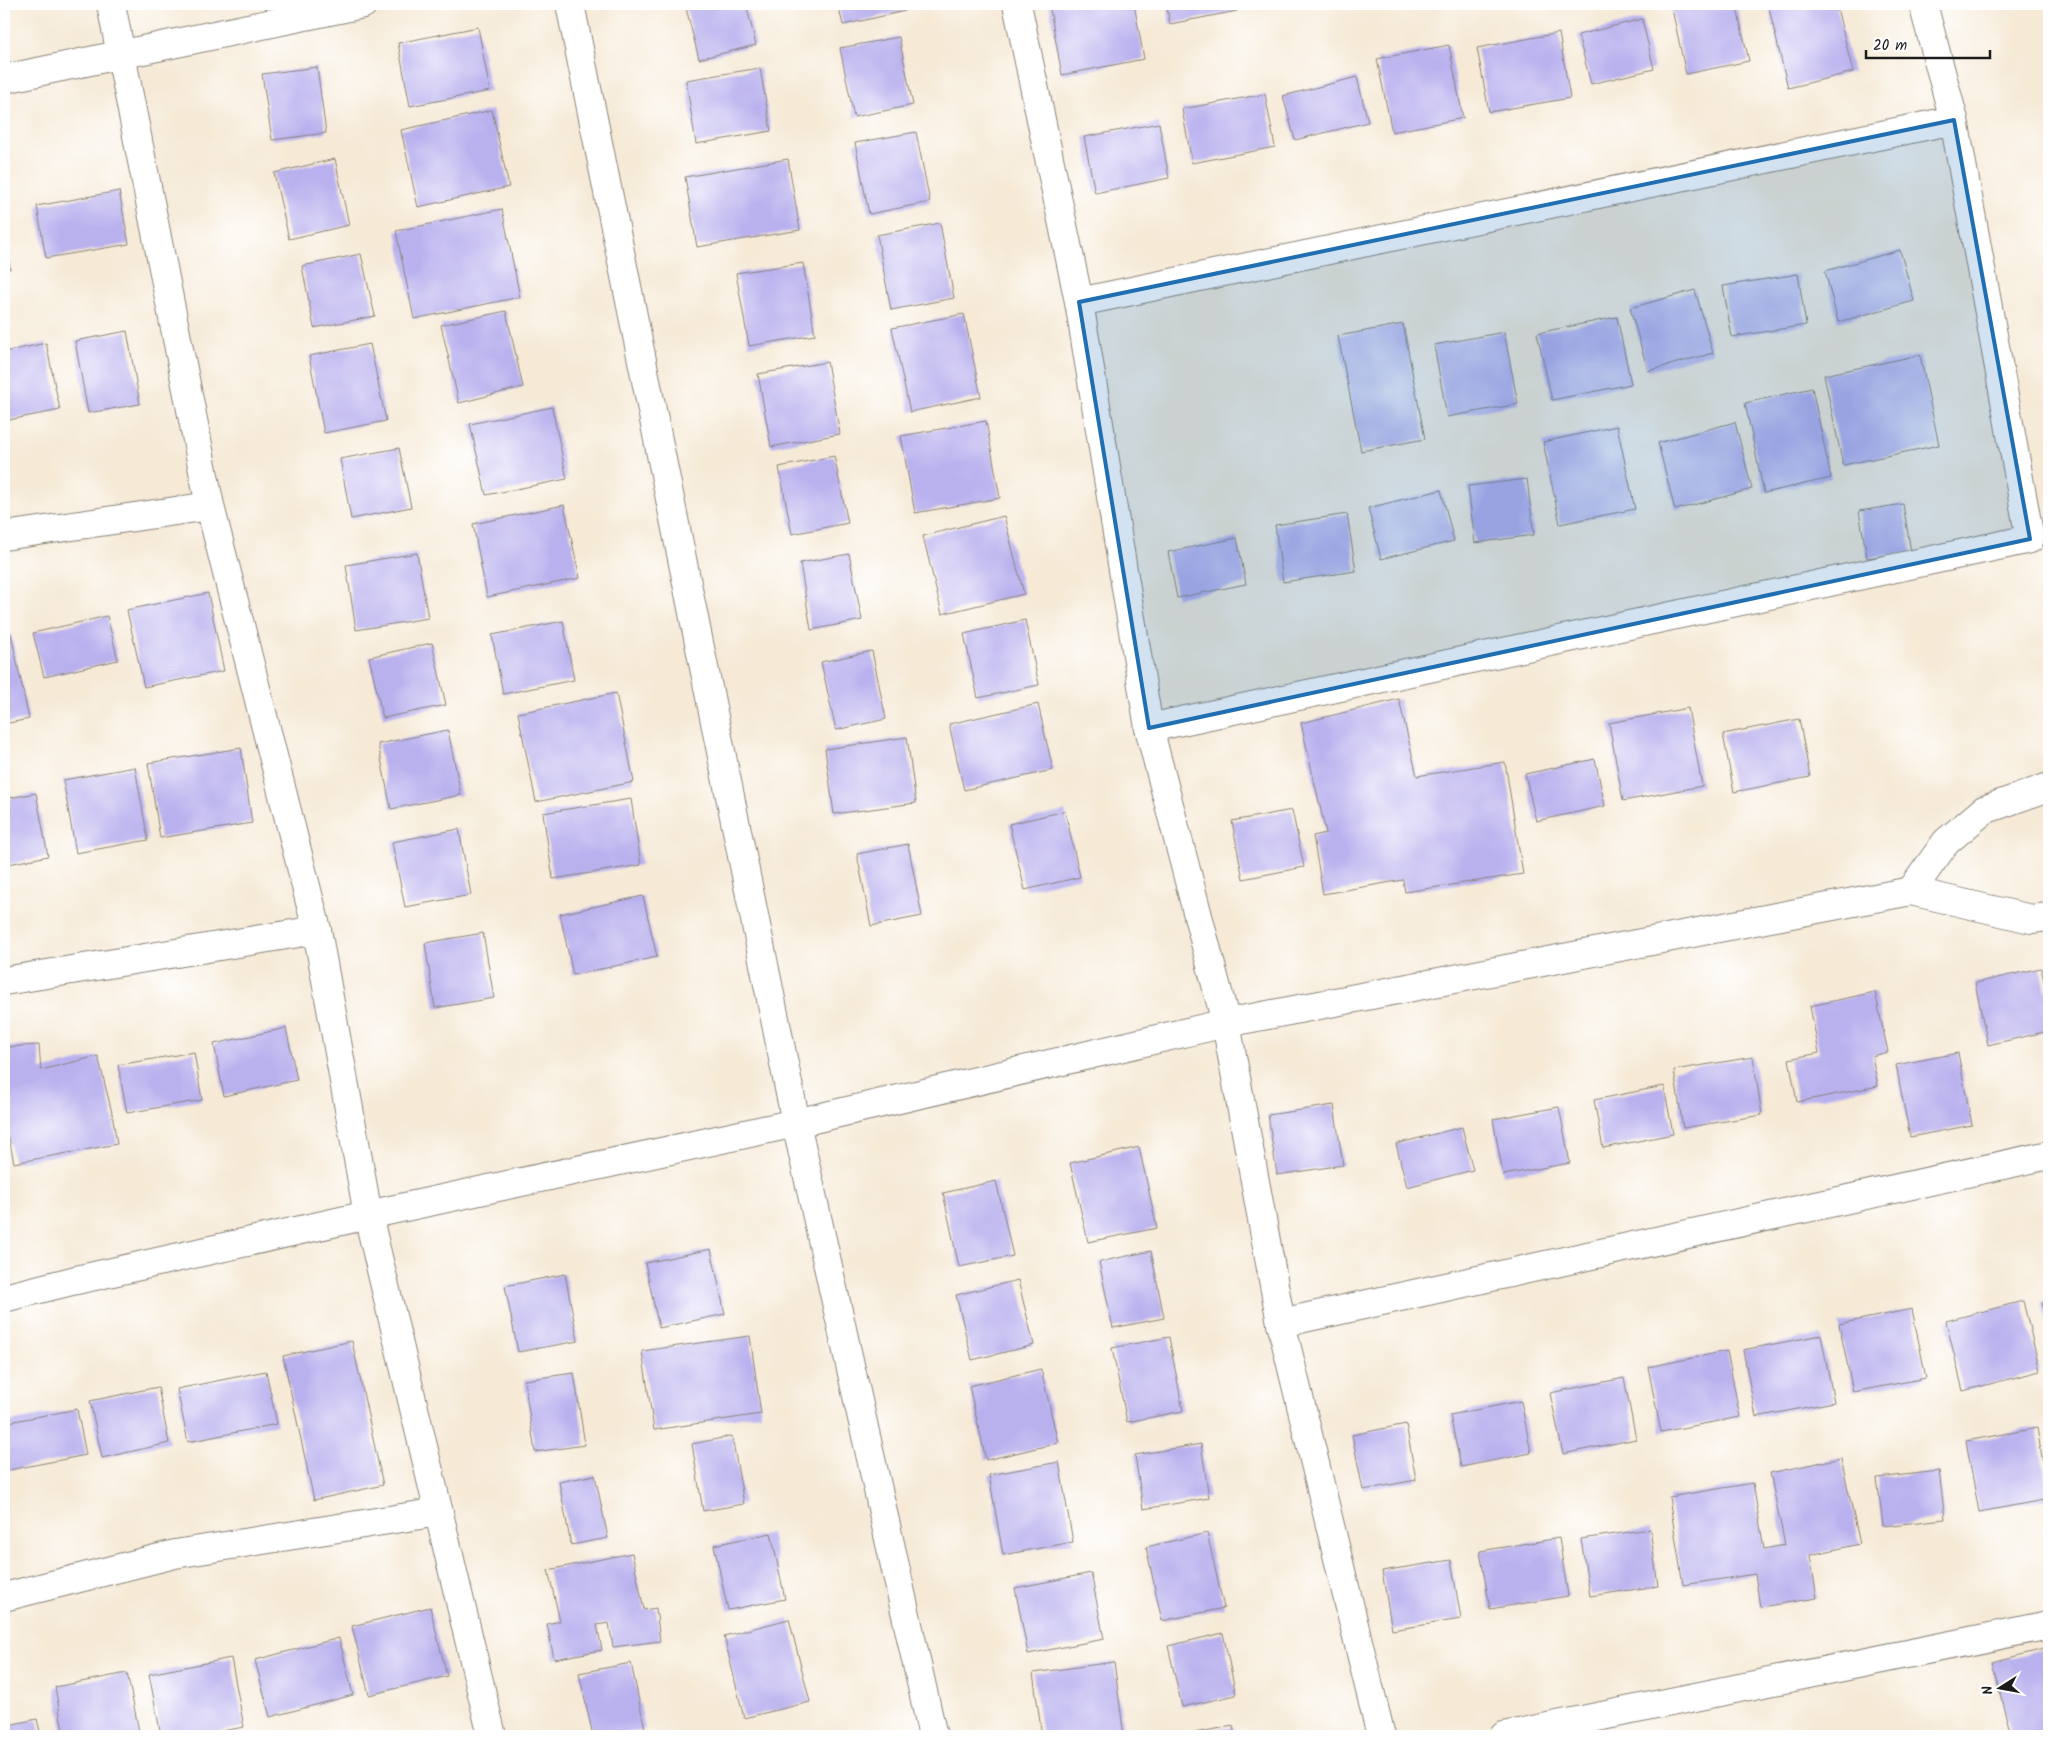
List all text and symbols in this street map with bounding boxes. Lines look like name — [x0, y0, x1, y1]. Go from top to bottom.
scale bar — [1866, 28, 1989, 60]
text: 20 m — [1873, 34, 1907, 58]
north arrow — [1976, 1662, 2026, 1712]
text: N — [1977, 1684, 2000, 1697]

